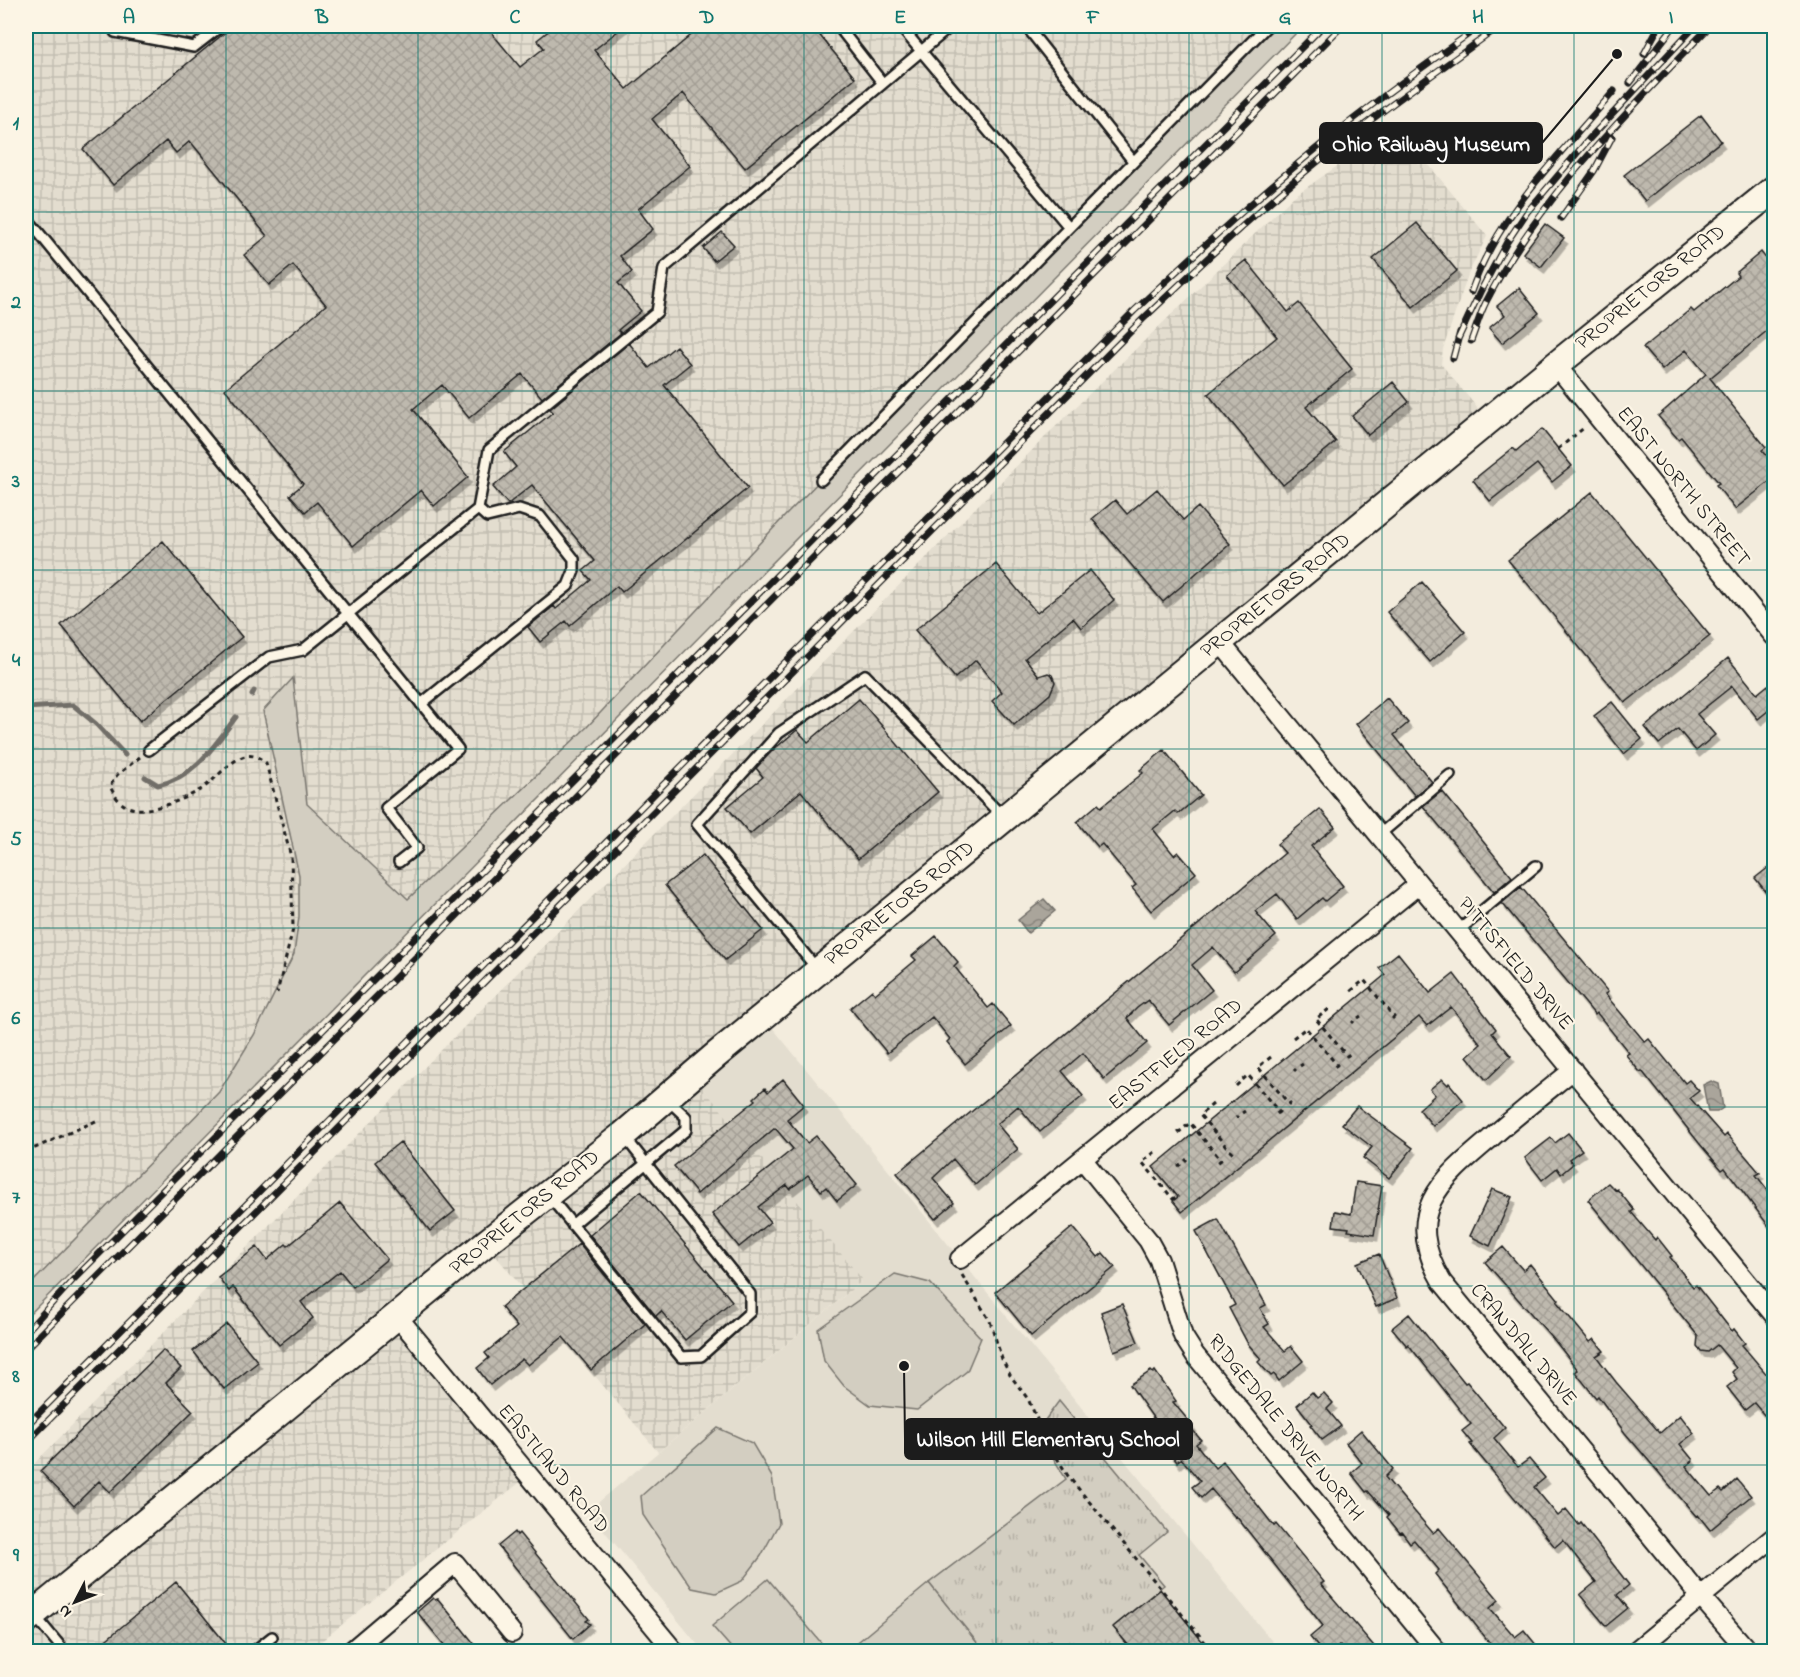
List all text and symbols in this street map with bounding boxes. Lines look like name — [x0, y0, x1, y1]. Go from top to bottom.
text: A — [123, 4, 135, 33]
text: B — [314, 4, 329, 33]
text: C — [510, 4, 521, 33]
text: D — [699, 4, 714, 33]
text: E — [894, 4, 906, 33]
text: F — [1086, 4, 1100, 33]
text: G — [1279, 4, 1292, 33]
text: H — [1472, 4, 1484, 33]
text: I — [1669, 4, 1674, 33]
text: 1 — [13, 110, 20, 139]
callout: Ohio Railway Museum — [1320, 123, 1542, 163]
text: Ohio Railway Museum — [1332, 130, 1530, 163]
street label: PROPRIETORS ROAD — [1569, 218, 1733, 358]
text: 2 — [10, 289, 21, 318]
street label: EAST NORTH STREET — [1609, 400, 1757, 574]
text: 3 — [11, 468, 20, 497]
street label: PROPRIETORS ROAD — [1194, 526, 1358, 666]
text: 4 — [12, 647, 21, 676]
text: 5 — [10, 826, 22, 855]
street label: PROPRIETORS ROAD — [818, 834, 982, 974]
street label: PITTSFIELD DRIVE — [1450, 891, 1580, 1037]
street label: EASTFIELD ROAD — [1103, 991, 1249, 1119]
text: 6 — [12, 1005, 21, 1034]
street label: PROPRIETORS ROAD — [443, 1143, 607, 1283]
text: 7 — [12, 1184, 21, 1213]
street label: CRANDALL DRIVE — [1462, 1277, 1584, 1413]
street label: RIDGEDALE DRIVE NORTH — [1200, 1328, 1370, 1528]
text: 8 — [11, 1363, 20, 1392]
street label: EASTLAND ROAD — [490, 1398, 616, 1540]
callout: Wilson Hill Elementary School — [905, 1419, 1192, 1459]
text: Wilson Hill Elementary School — [916, 1425, 1180, 1458]
text: 9 — [12, 1542, 20, 1571]
north arrow — [45, 1572, 105, 1632]
text: N — [53, 1599, 78, 1623]

